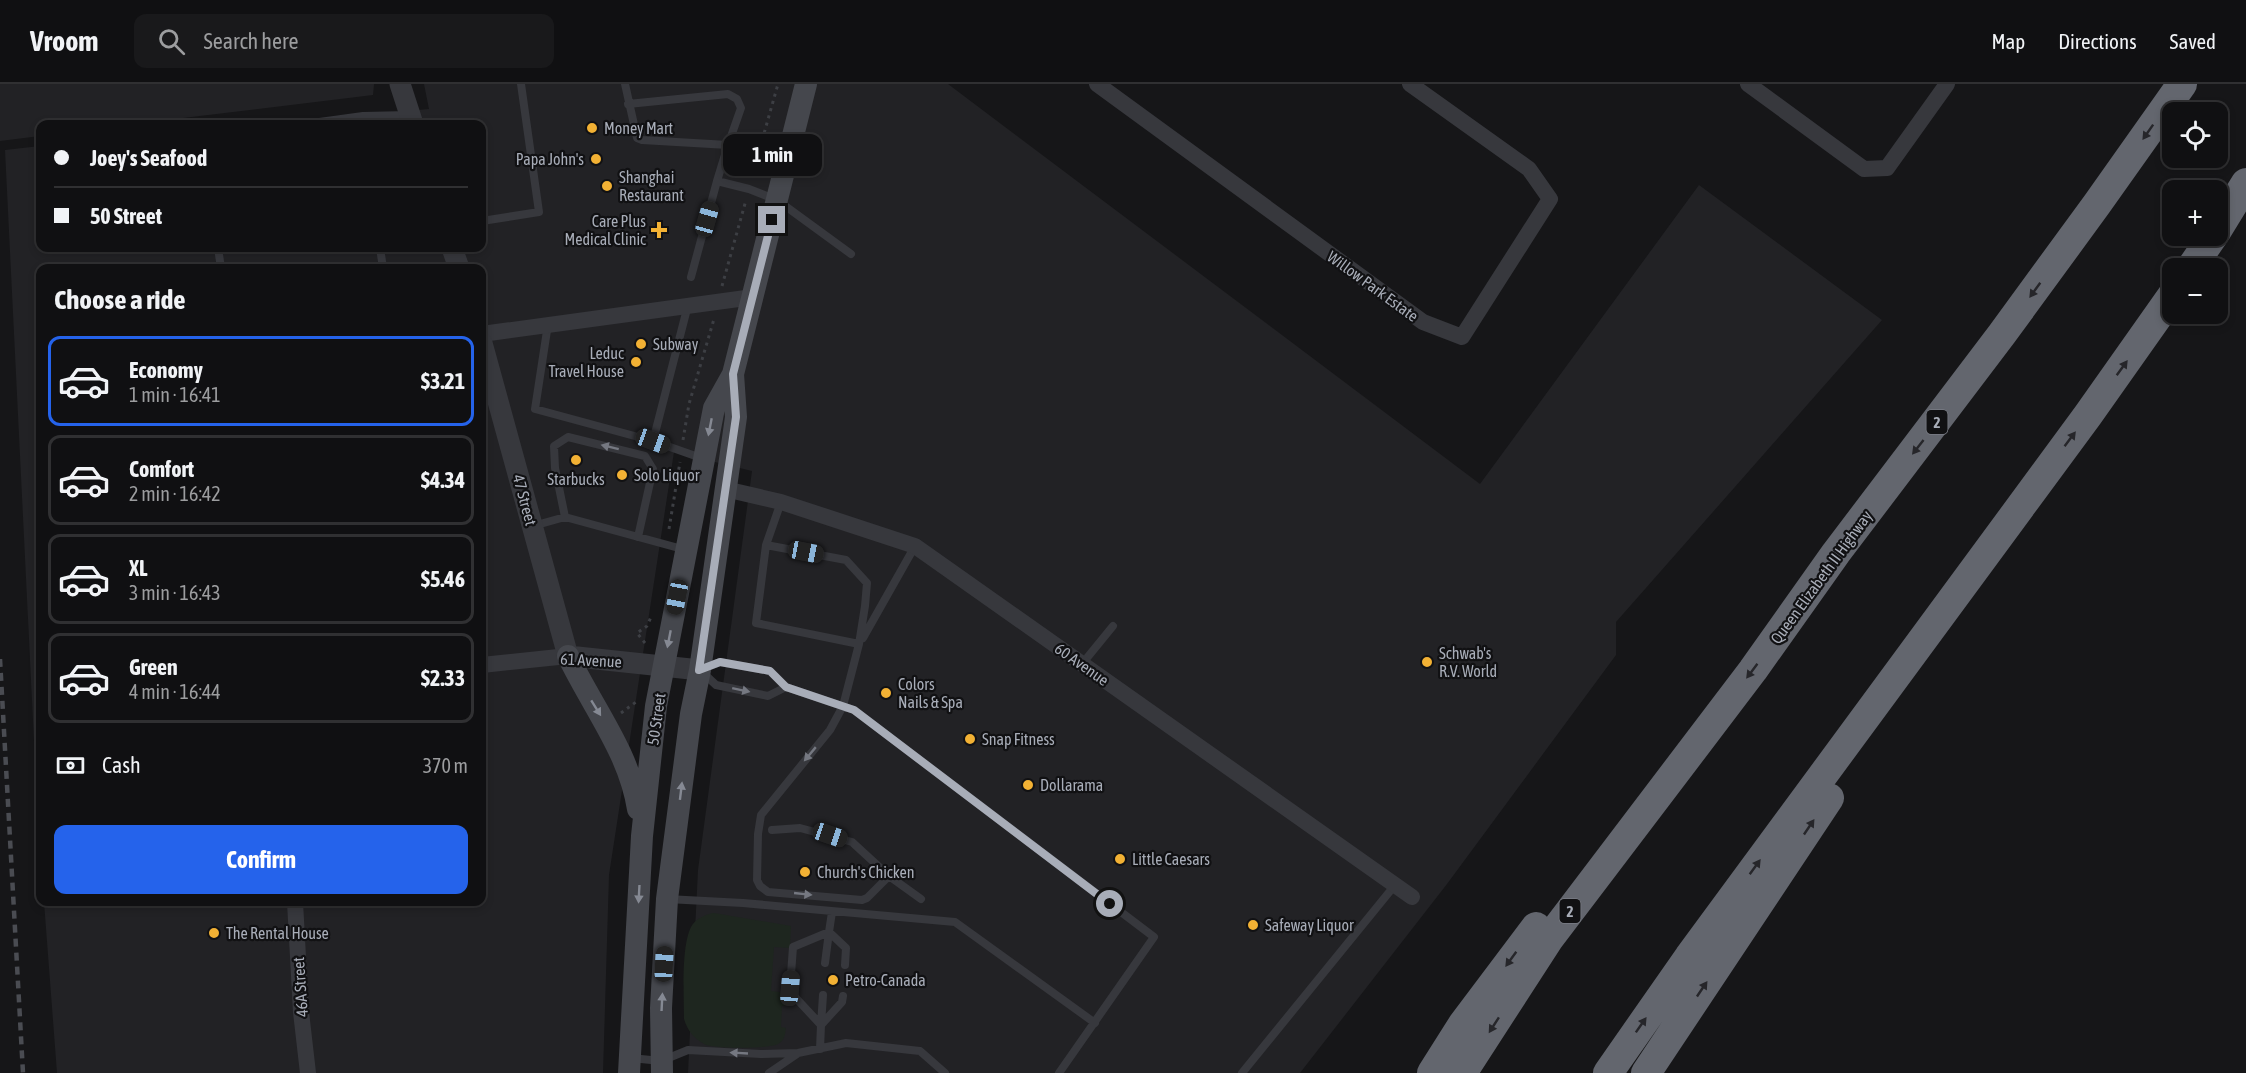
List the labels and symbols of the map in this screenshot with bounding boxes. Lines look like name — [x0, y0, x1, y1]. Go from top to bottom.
place label: Money Mart — [604, 119, 674, 138]
marker: Money Mart — [585, 121, 599, 135]
one-way arrow — [2142, 123, 2154, 139]
callout: 1 min — [722, 133, 822, 175]
place label: Papa John's — [516, 150, 584, 169]
marker: Papa John's — [589, 152, 603, 166]
place label: Shanghai Restaurant — [619, 168, 684, 204]
marker: Shanghai Restaurant — [600, 179, 614, 193]
car — [693, 199, 721, 239]
route end — [758, 206, 785, 233]
place label: Care Plus Medical Clinic — [565, 212, 646, 248]
marker: Care Plus Medical Clinic — [650, 221, 668, 239]
street label: Willow Park Estate — [1324, 247, 1422, 325]
one-way arrow — [2029, 283, 2041, 298]
place label: Subway — [653, 335, 699, 354]
marker: Subway — [634, 337, 648, 351]
place label: Leduc Travel House — [549, 344, 624, 380]
marker: Leduc Travel House — [629, 355, 643, 369]
one-way arrow — [2116, 360, 2128, 376]
road number: 2 — [1926, 410, 1948, 434]
one-way arrow — [705, 417, 714, 436]
car — [633, 426, 673, 456]
one-way arrow — [2063, 431, 2076, 447]
one-way arrow — [1912, 439, 1925, 455]
one-way arrow — [601, 442, 619, 452]
marker: Starbucks — [569, 453, 583, 467]
place label: Solo Liquor — [634, 466, 700, 485]
marker: Solo Liquor — [615, 468, 629, 482]
place label: Starbucks — [547, 470, 605, 488]
street label: 47 Street — [510, 472, 541, 528]
street label: Queen Elizabeth II Highway — [1767, 507, 1876, 648]
car — [787, 540, 825, 564]
car — [665, 578, 689, 616]
one-way arrow — [664, 629, 673, 648]
street label: 60 Avenue — [1052, 639, 1112, 689]
place label: Schwab's R.V. World — [1439, 644, 1497, 680]
street label: 61 Avenue — [560, 649, 622, 671]
marker: Schwab's R.V. World — [1420, 655, 1434, 669]
one-way arrow — [1746, 663, 1759, 679]
place label: Colors Nails & Spa — [898, 675, 963, 712]
one-way arrow — [732, 686, 751, 695]
marker: Colors Nails & Spa — [879, 686, 893, 700]
street label: 50 Street — [643, 691, 669, 746]
one-way arrow — [590, 700, 601, 716]
place label: Snap Fitness — [982, 730, 1055, 749]
marker: Snap Fitness — [963, 732, 977, 746]
one-way arrow — [804, 746, 817, 761]
place label: Dollarama — [1040, 776, 1103, 794]
marker: Dollarama — [1021, 778, 1035, 792]
one-way arrow — [677, 782, 686, 801]
one-way arrow — [1804, 819, 1815, 835]
car — [810, 821, 850, 849]
place label: Little Caesars — [1132, 850, 1210, 868]
marker: Little Caesars — [1113, 852, 1127, 866]
one-way arrow — [1749, 859, 1761, 875]
place label: Church's Chicken — [817, 863, 915, 881]
marker: Church's Chicken — [798, 865, 812, 879]
one-way arrow — [634, 885, 643, 904]
one-way arrow — [793, 889, 812, 899]
route start — [1096, 890, 1123, 917]
road number: 2 — [1560, 899, 1580, 923]
place label: Safeway Liquor — [1265, 916, 1354, 935]
marker: Safeway Liquor — [1246, 918, 1260, 932]
place label: The Rental House — [226, 924, 329, 942]
marker: The Rental House — [207, 926, 221, 940]
car — [654, 946, 674, 982]
one-way arrow — [1506, 951, 1518, 966]
street label: 46A Street — [289, 956, 311, 1018]
car — [779, 969, 801, 1007]
place label: Petro-Canada — [845, 971, 926, 989]
marker: Petro-Canada — [826, 973, 840, 987]
one-way arrow — [1696, 981, 1707, 998]
one-way arrow — [657, 993, 666, 1012]
one-way arrow — [1488, 1017, 1499, 1033]
one-way arrow — [1635, 1017, 1647, 1033]
one-way arrow — [730, 1049, 749, 1058]

